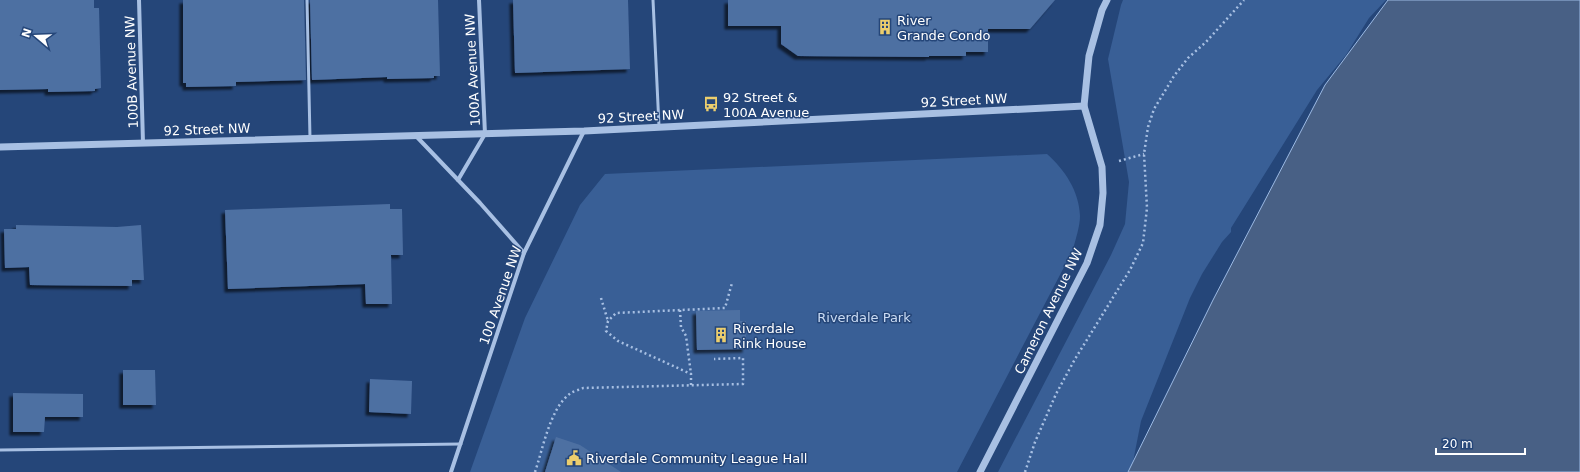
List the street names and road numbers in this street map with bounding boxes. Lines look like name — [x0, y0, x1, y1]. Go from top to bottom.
street label: 100A Avenue NW — [462, 13, 483, 127]
street label: 100B Avenue NW — [122, 15, 141, 129]
street label: 92 Street NW — [920, 91, 1008, 110]
street label: 92 Street NW — [597, 107, 685, 126]
street label: 92 Street NW — [163, 120, 251, 139]
street label: 100 Avenue NW — [476, 243, 525, 347]
street label: Cameron Avenue NW — [1011, 246, 1086, 377]

